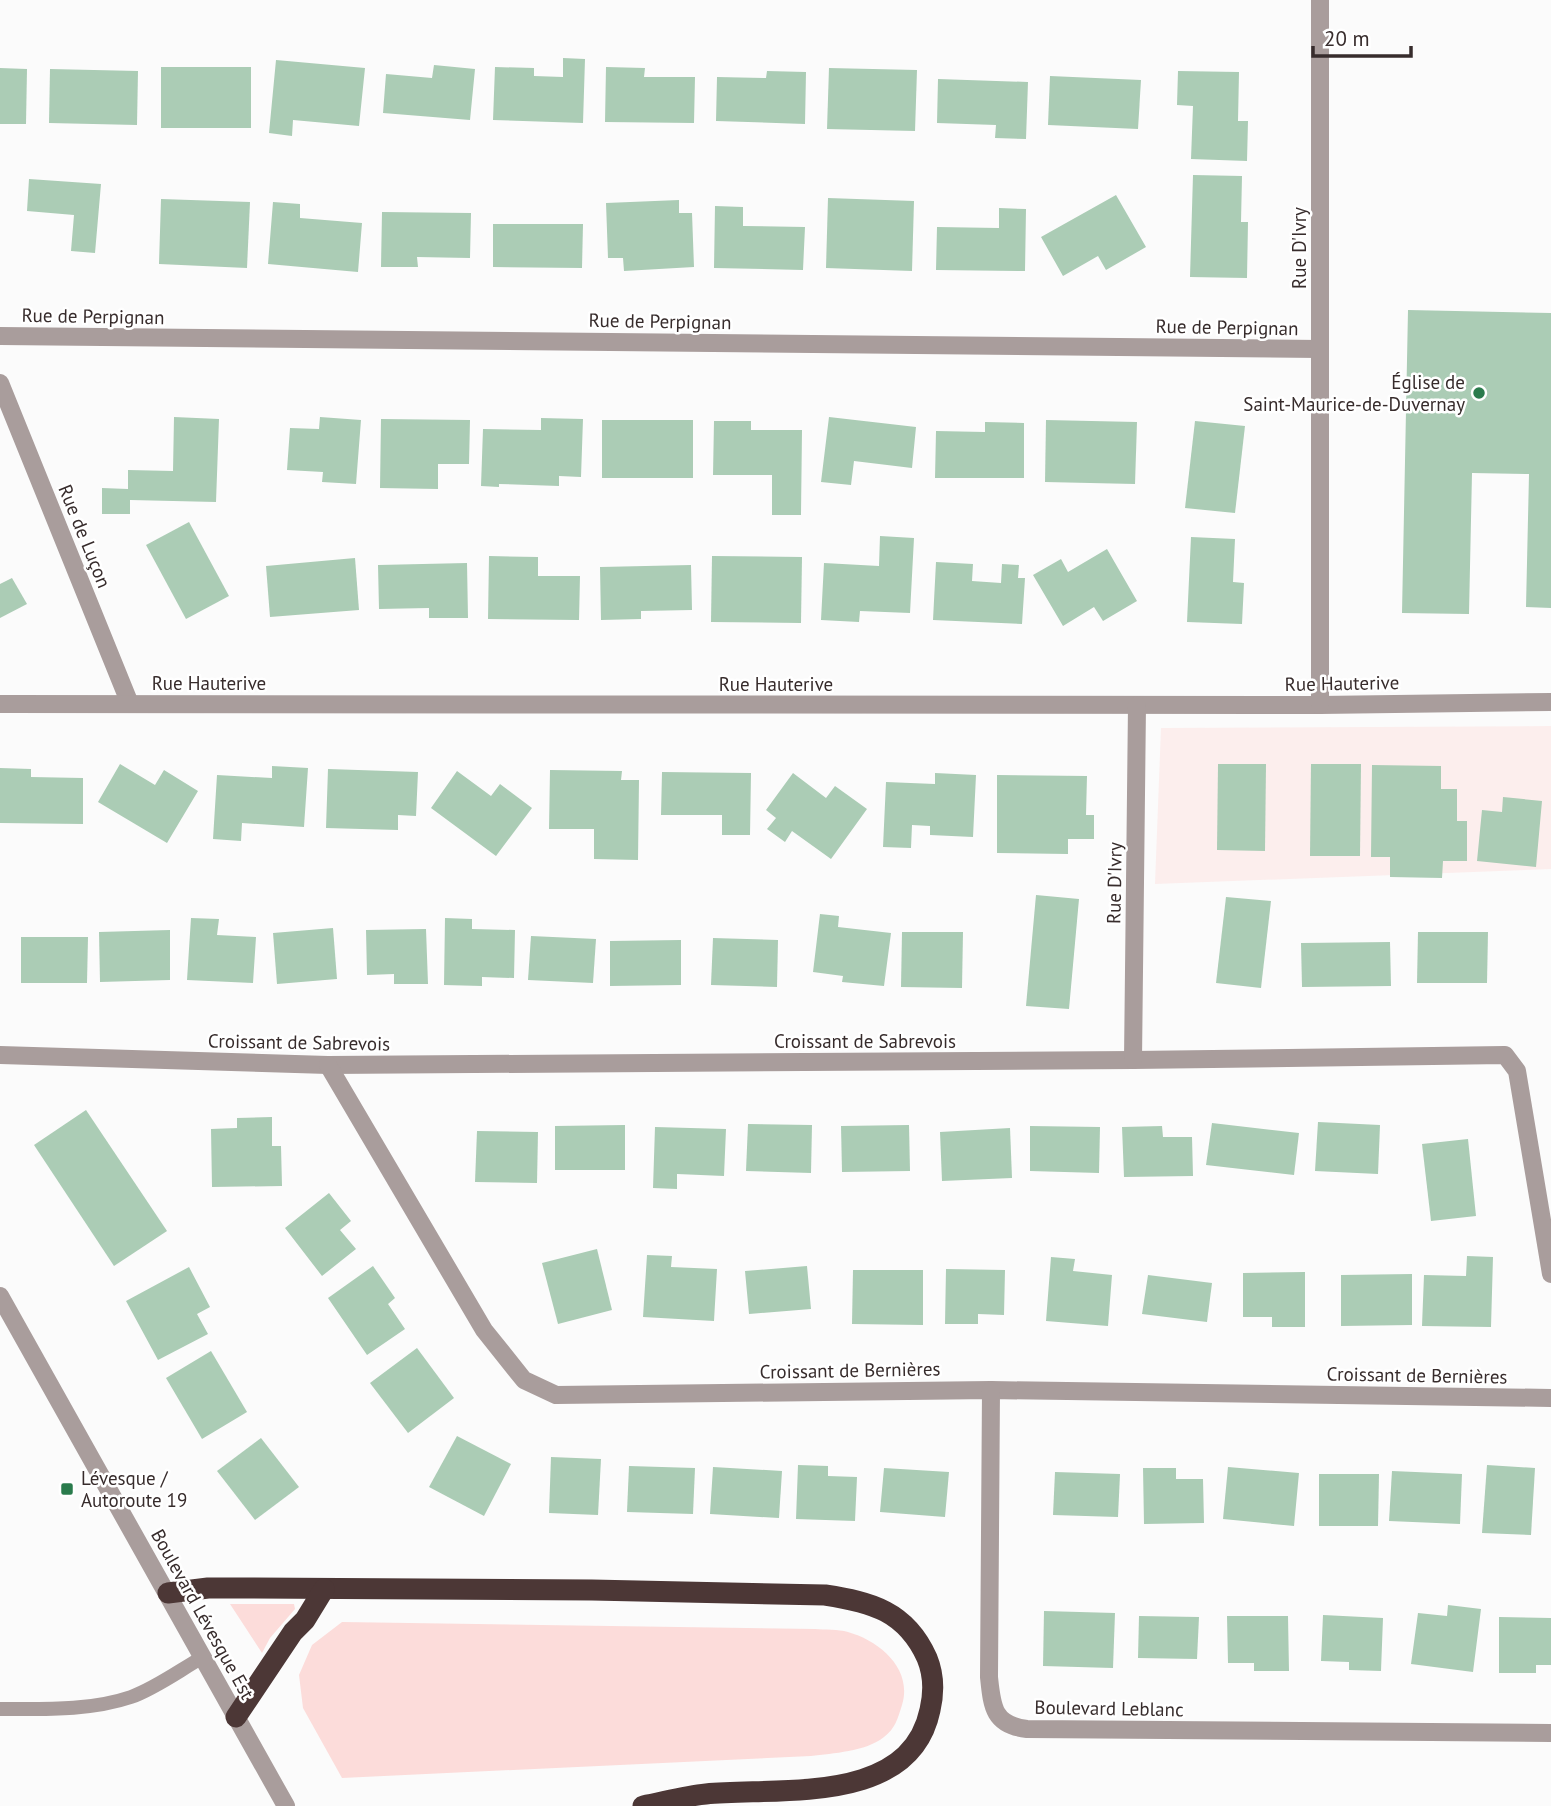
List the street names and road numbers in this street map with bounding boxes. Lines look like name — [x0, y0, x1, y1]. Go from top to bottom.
street label: Rue D'Ivry — [1287, 207, 1311, 289]
street label: Rue de Perpignan — [21, 303, 165, 329]
street label: Rue de Perpignan — [588, 308, 732, 334]
street label: Rue de Perpignan — [1155, 314, 1299, 340]
street label: Rue de Luçon — [53, 481, 117, 591]
street label: Rue Hauterive — [1285, 670, 1399, 696]
street label: Rue Hauterive — [152, 671, 266, 695]
street label: Rue Hauterive — [719, 672, 833, 696]
street label: Rue D'Ivry — [1101, 842, 1127, 924]
street label: Croissant de Sabrevois — [208, 1028, 390, 1056]
street label: Croissant de Sabrevois — [774, 1029, 956, 1053]
street label: Croissant de Bernières — [759, 1356, 941, 1384]
street label: Croissant de Bernières — [1326, 1361, 1508, 1389]
street label: Boulevard Lévesque Est — [146, 1525, 260, 1704]
street label: Boulevard Leblanc — [1034, 1695, 1184, 1721]

